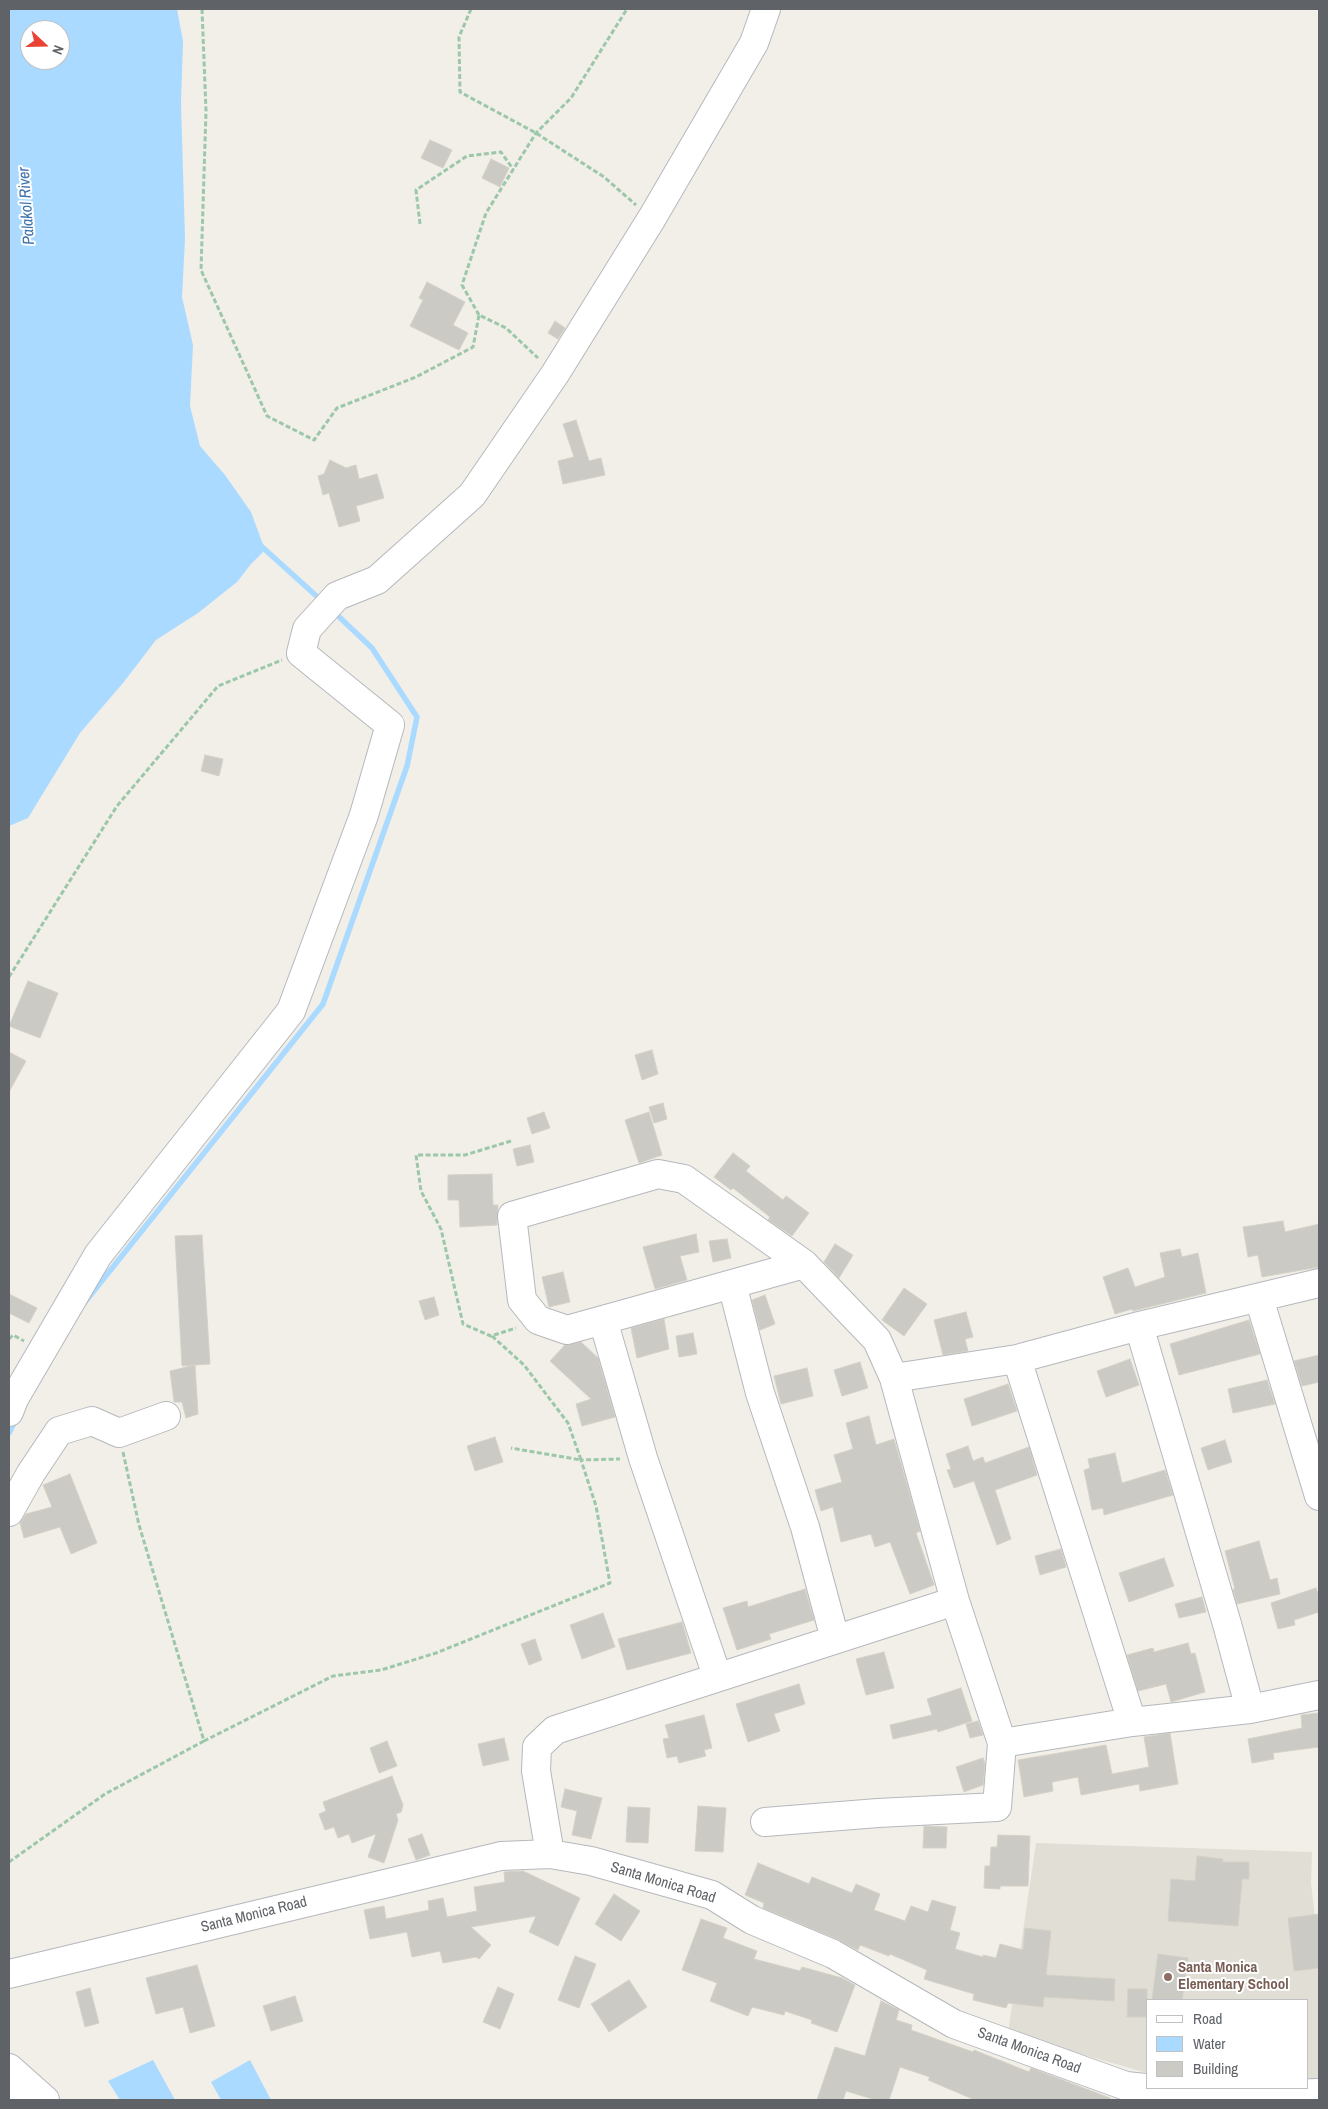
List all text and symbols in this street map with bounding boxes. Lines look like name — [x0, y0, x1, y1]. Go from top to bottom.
north arrow — [20, 20, 70, 70]
text: N — [48, 43, 68, 57]
water label: Palakol River — [15, 166, 39, 246]
street label: Santa Monica Road — [608, 1858, 718, 1908]
street label: Santa Monica Road — [199, 1893, 309, 1937]
place label: Santa Monica Elementary School — [1178, 1959, 1289, 1994]
marker: Santa Monica Elementary School — [1162, 1971, 1174, 1983]
legend — [1146, 1999, 1308, 2089]
text: Road — [1193, 2008, 1222, 2029]
street label: Santa Monica Road — [975, 2024, 1083, 2078]
text: Water — [1193, 2033, 1225, 2054]
text: Building — [1193, 2058, 1238, 2079]

